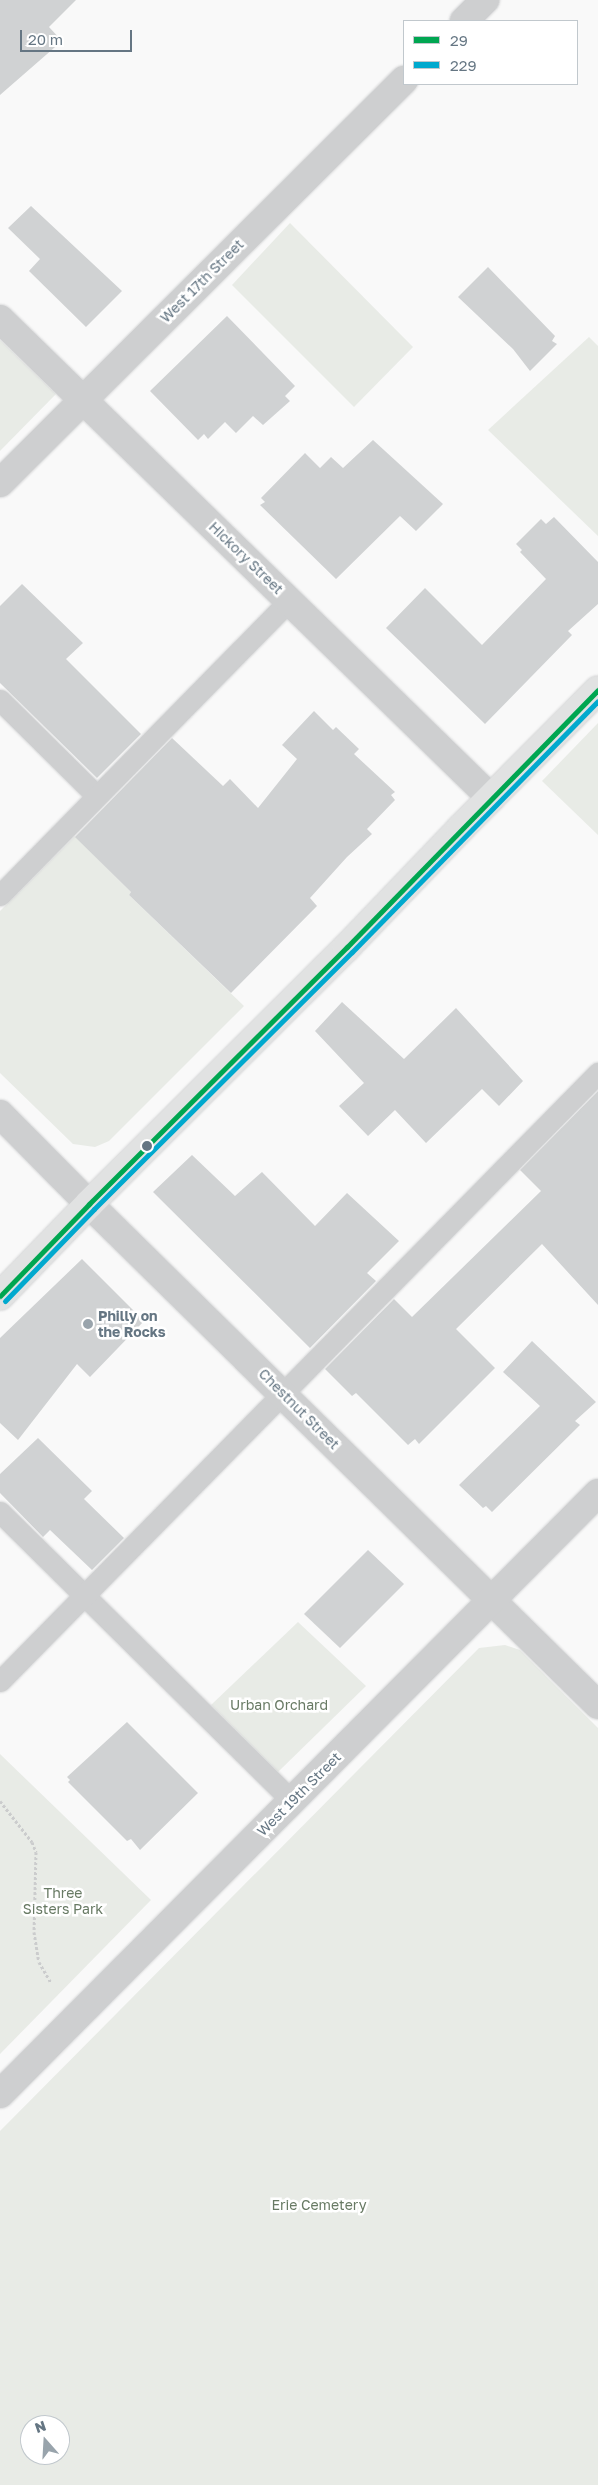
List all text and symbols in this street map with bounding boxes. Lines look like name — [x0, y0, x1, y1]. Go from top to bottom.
scale bar — [22, 20, 135, 52]
legend — [403, 20, 578, 85]
text: 20 m — [28, 30, 63, 48]
text: 29 — [450, 31, 468, 49]
text: 229 — [450, 56, 476, 74]
street label: West 17th Street — [157, 236, 247, 326]
street label: Hickory Street — [205, 518, 287, 598]
unlabelled marker — [142, 1141, 152, 1151]
place label: Philly on the Rocks — [98, 1308, 166, 1340]
marker: Philly on the Rocks — [82, 1318, 94, 1330]
street label: Chestnut Street — [255, 1365, 343, 1453]
park label: Urban Orchard — [230, 1697, 328, 1713]
street label: West 19th Street — [253, 1748, 345, 1840]
park label: Three Sisters Park — [23, 1885, 103, 1918]
park label: Erie Cemetery — [272, 2197, 366, 2213]
north arrow — [20, 2415, 70, 2465]
text: N — [32, 2417, 48, 2436]

